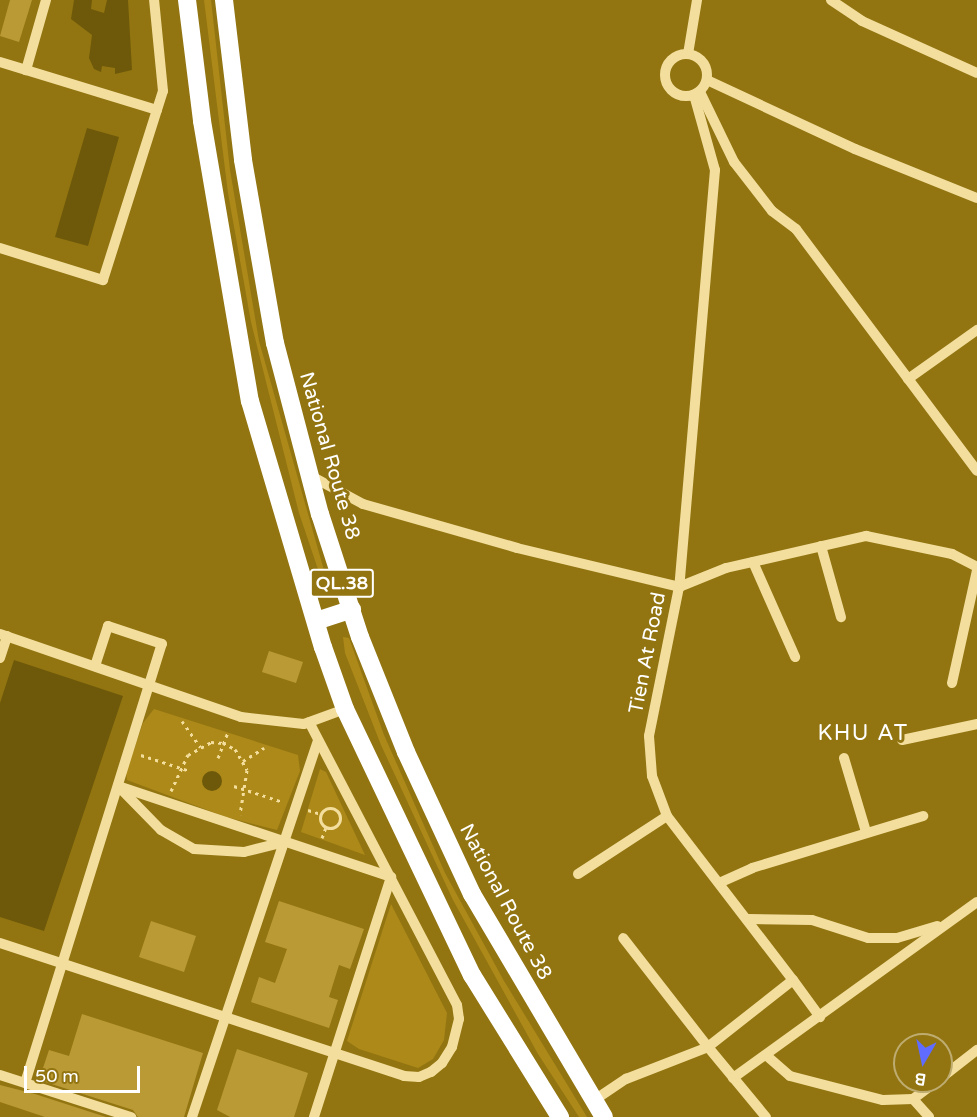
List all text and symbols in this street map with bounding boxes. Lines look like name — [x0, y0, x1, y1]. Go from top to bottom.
street label: National Route 38 — [294, 369, 364, 543]
road number: QL.38 — [309, 568, 375, 598]
street label: Tien At Road — [624, 590, 672, 716]
district label: KHU AT — [817, 721, 909, 747]
street label: National Route 38 — [454, 820, 556, 984]
north arrow — [893, 1033, 953, 1093]
scale bar — [27, 1054, 142, 1092]
text: 50 m — [35, 1065, 79, 1087]
text: B — [913, 1068, 928, 1090]

